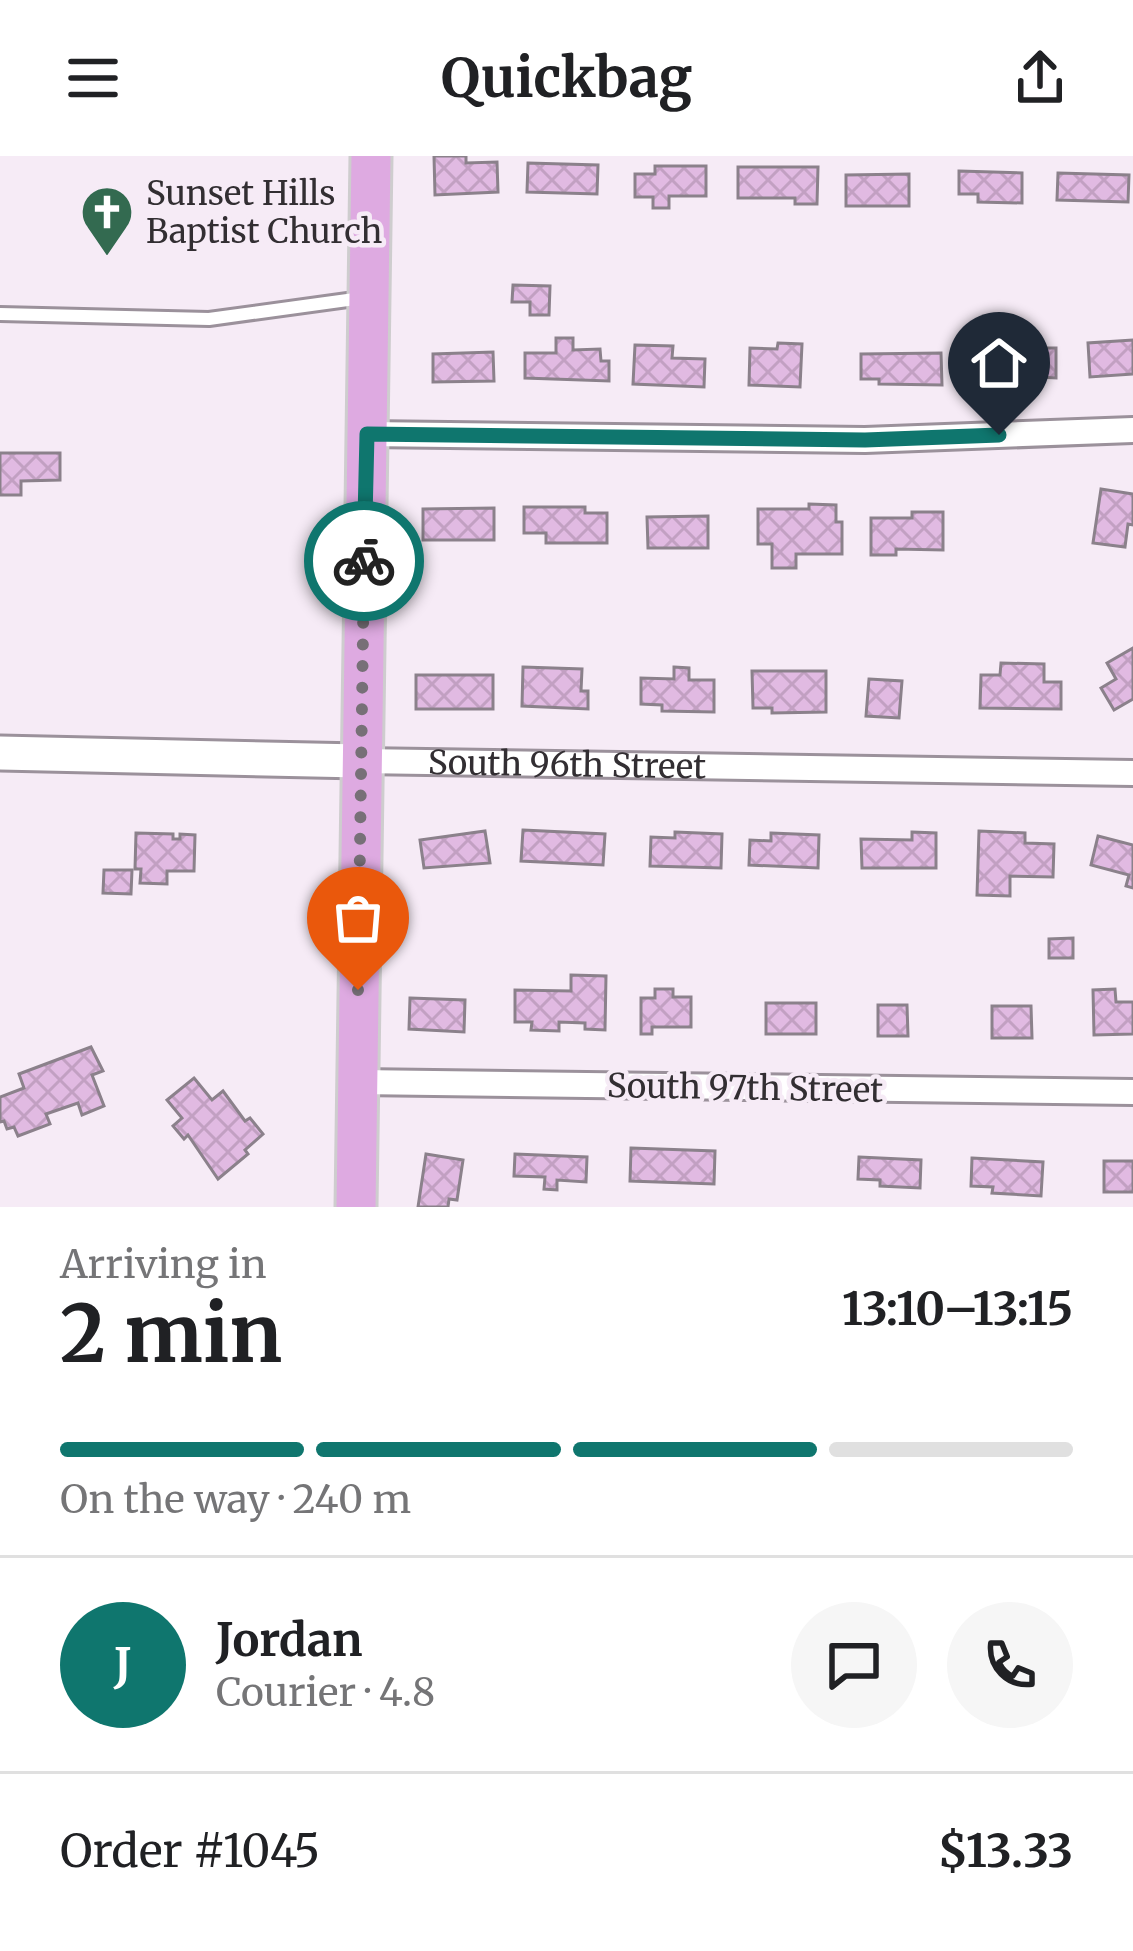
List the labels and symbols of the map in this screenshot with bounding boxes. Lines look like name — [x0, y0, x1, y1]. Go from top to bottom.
place label: Sunset Hills Baptist Church — [146, 173, 382, 252]
church icon: Sunset Hills Baptist Church — [79, 184, 135, 258]
pin — [948, 312, 1050, 435]
courier — [304, 501, 424, 621]
street label: South 96th Street — [428, 742, 707, 787]
pin — [307, 867, 409, 990]
street label: South 97th Street — [607, 1065, 884, 1111]

